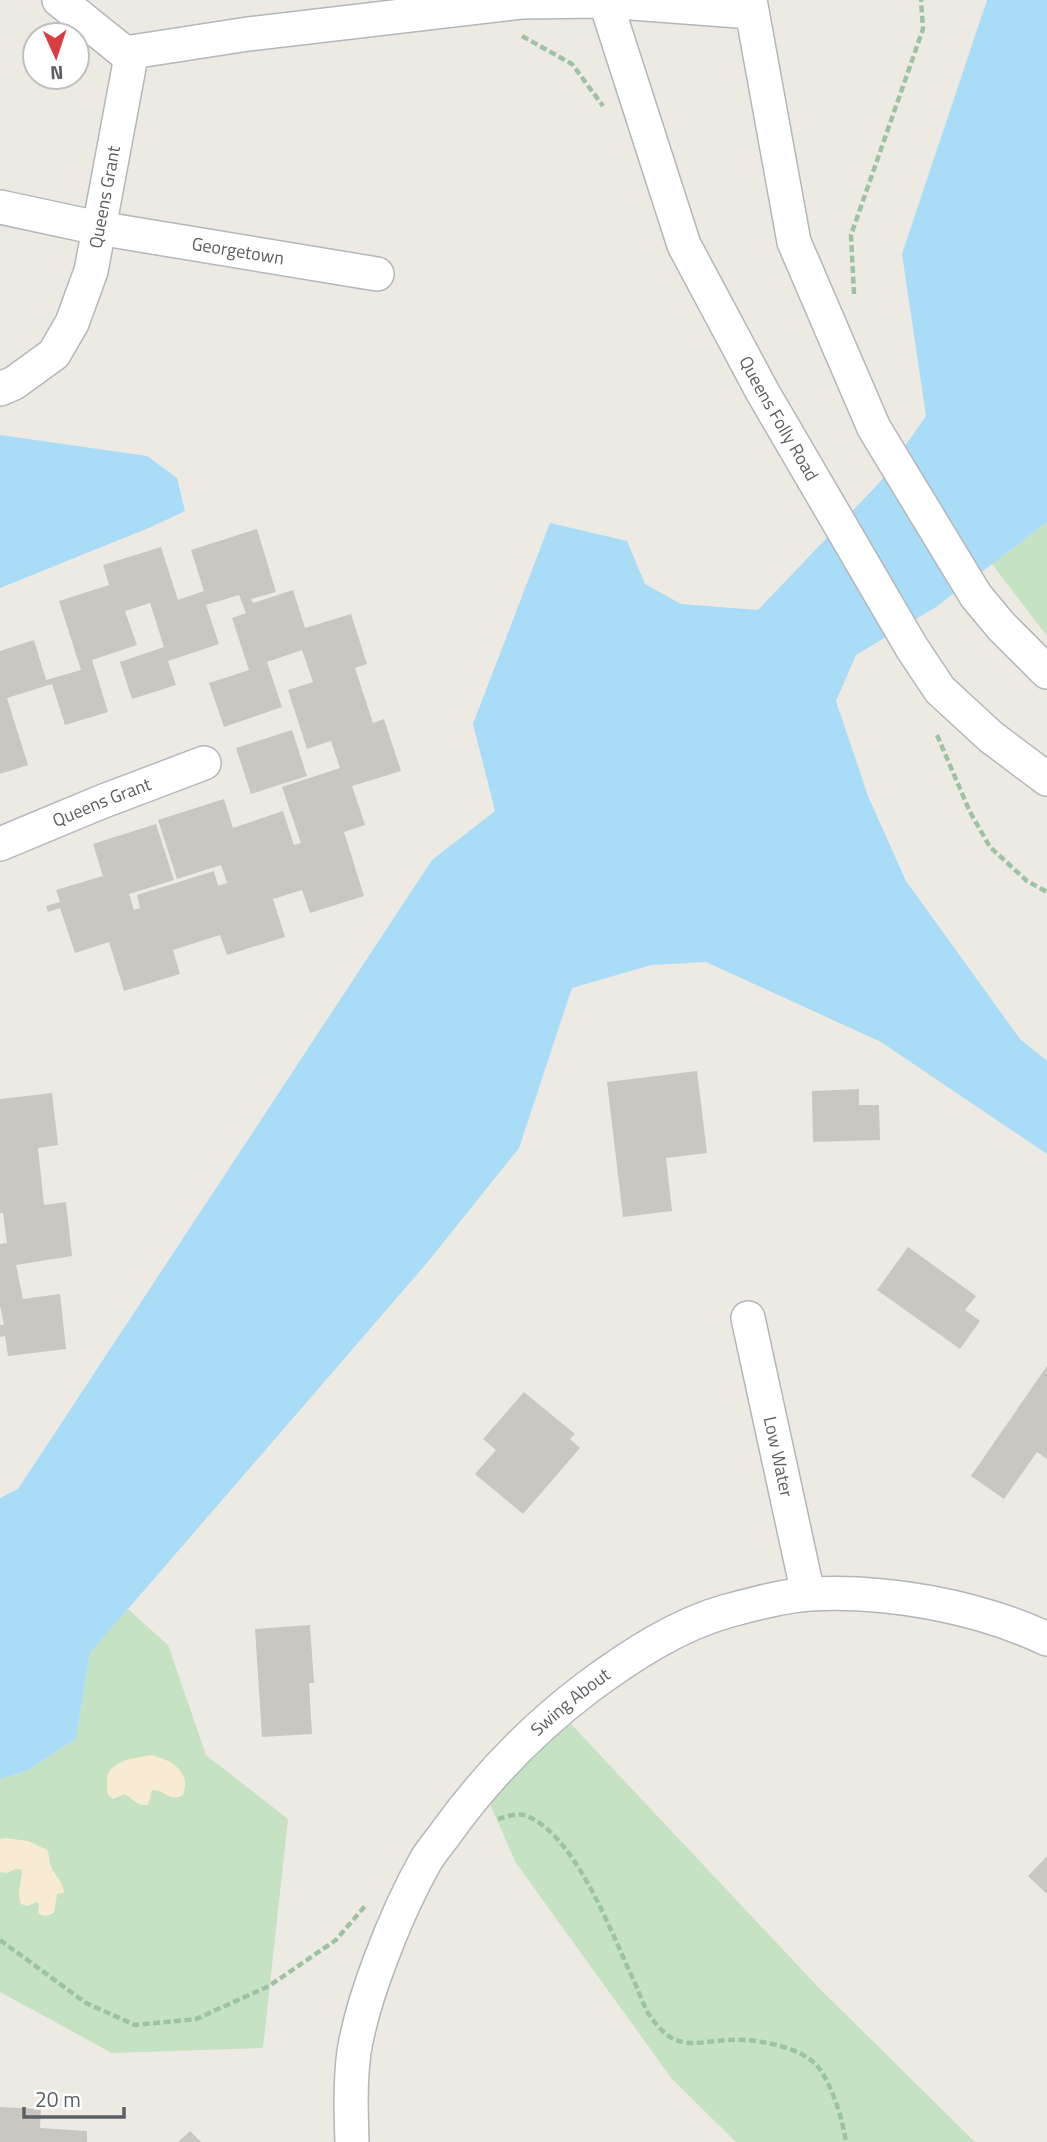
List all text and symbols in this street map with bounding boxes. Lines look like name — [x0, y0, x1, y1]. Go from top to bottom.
north arrow — [21, 21, 91, 91]
text: N — [50, 59, 64, 88]
street label: Queens Grant — [81, 143, 127, 251]
street label: Georgetown — [190, 230, 286, 271]
street label: Queens Folly Road — [733, 351, 826, 486]
street label: Queens Grant — [48, 770, 155, 834]
street label: Low Water — [757, 1414, 801, 1500]
street label: Swing About — [524, 1661, 616, 1742]
scale bar — [24, 2076, 124, 2120]
text: 20 m — [35, 2083, 81, 2115]

